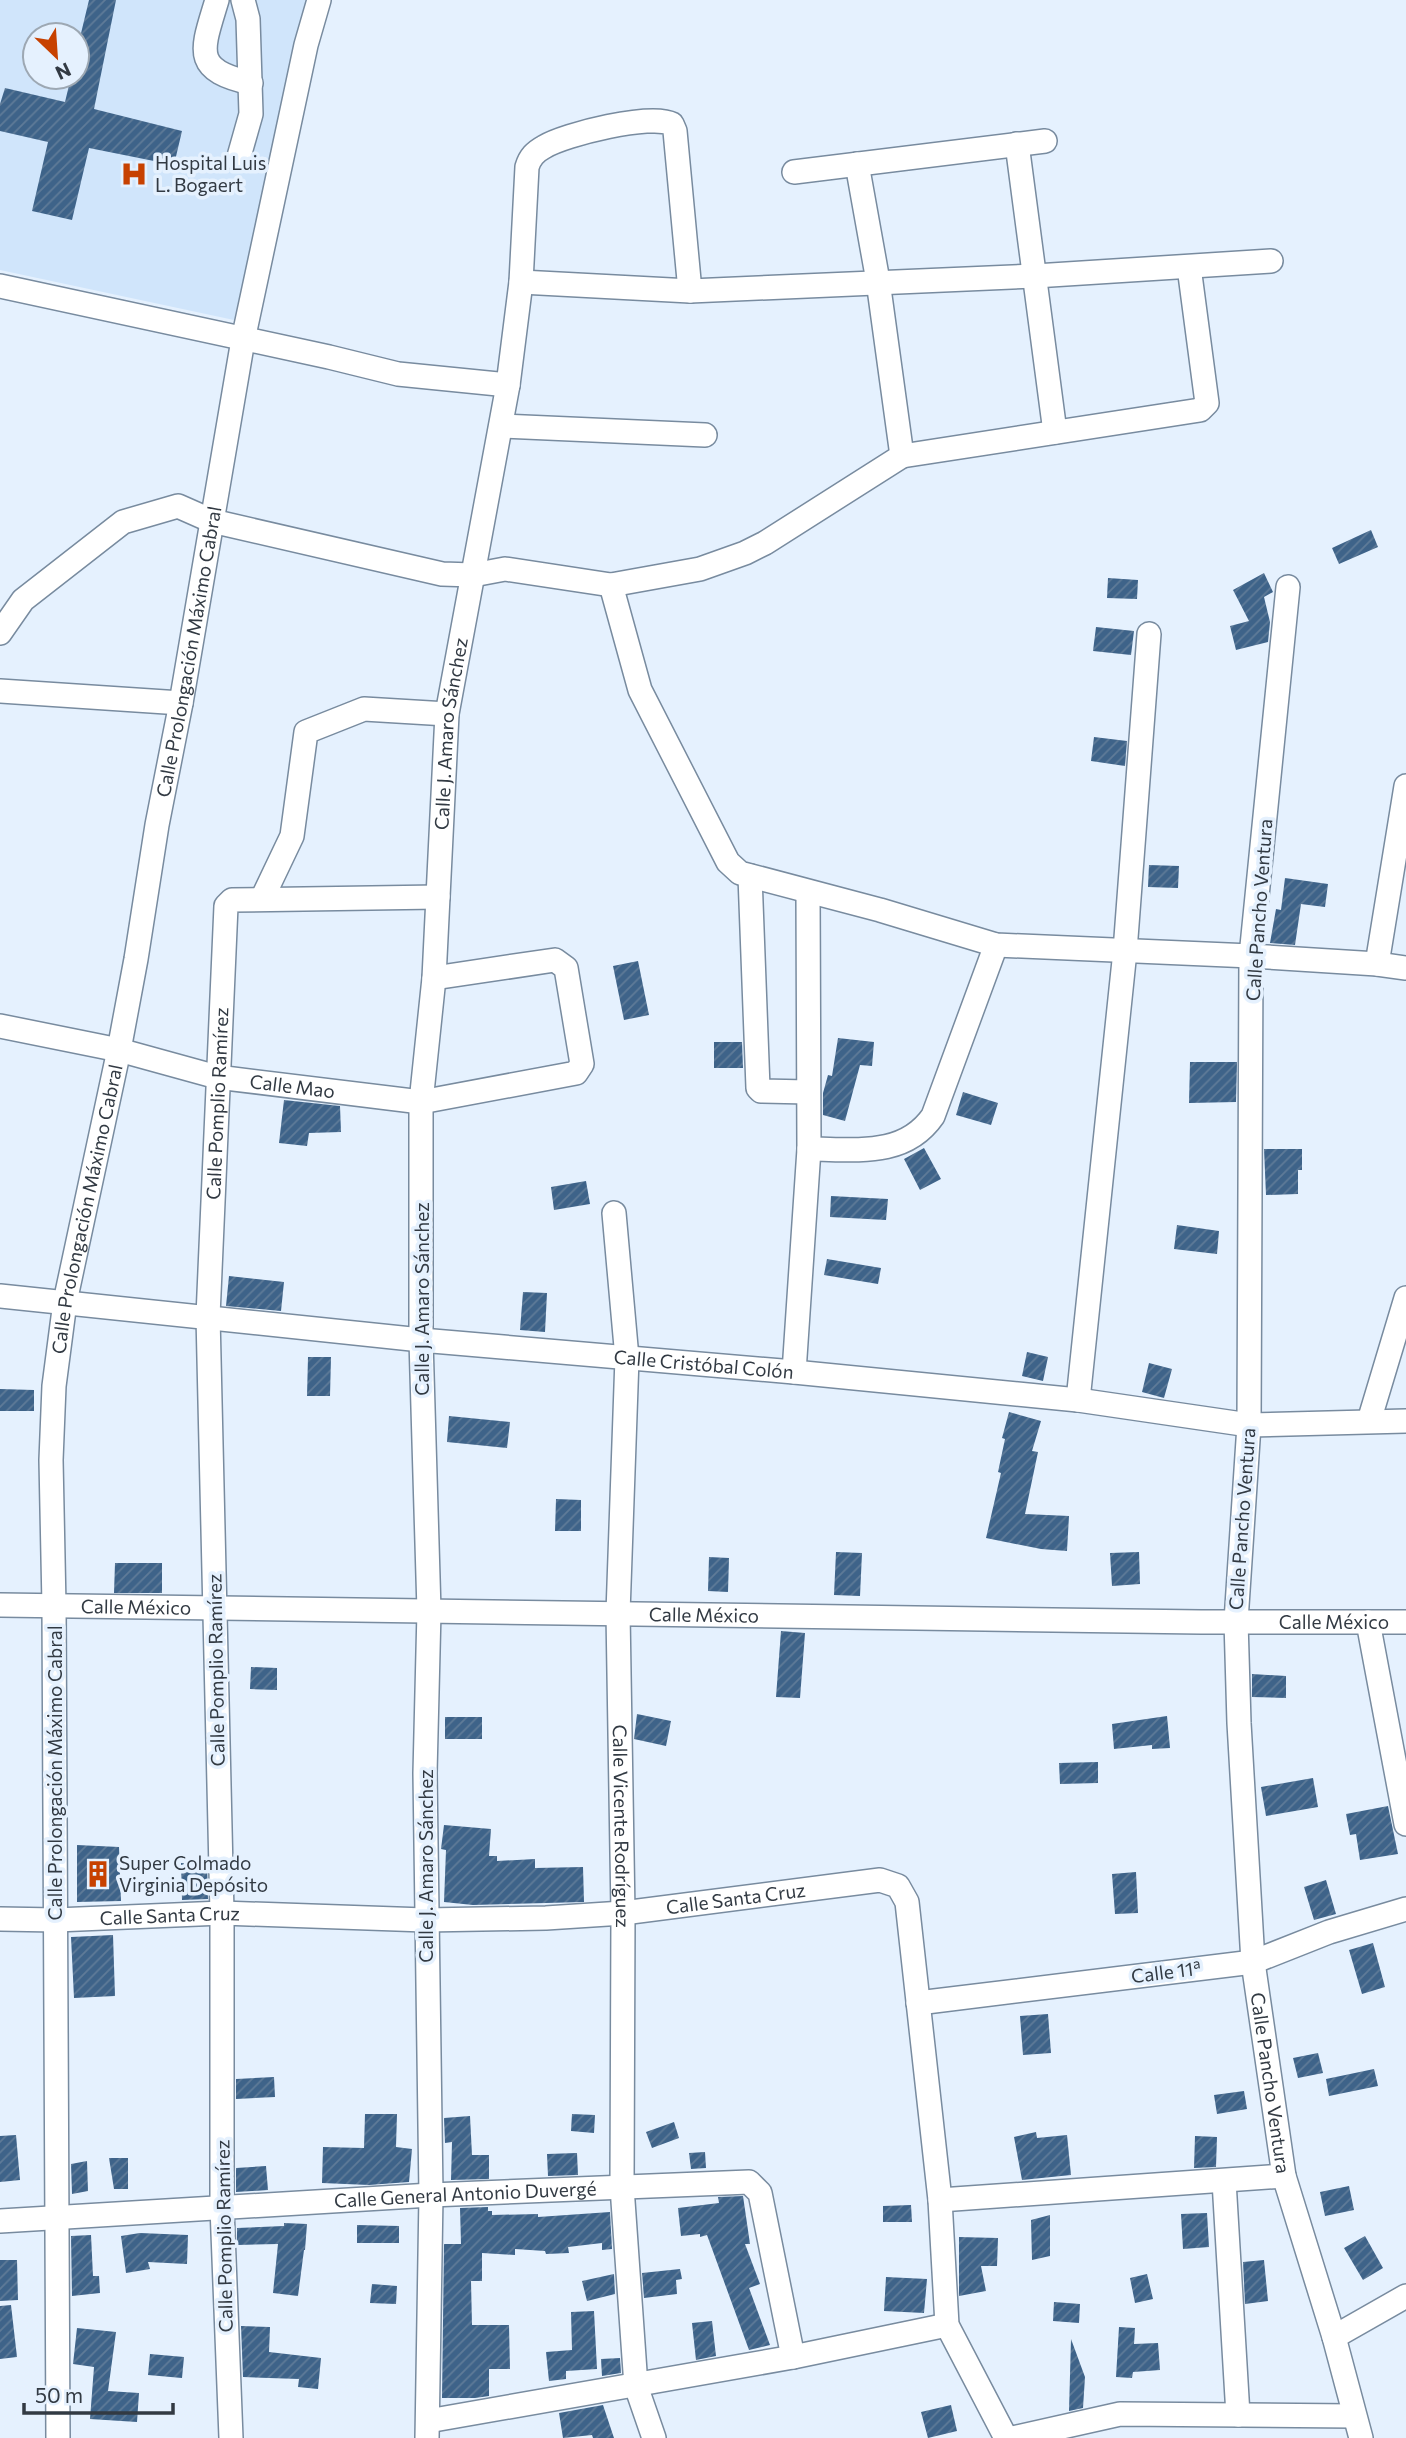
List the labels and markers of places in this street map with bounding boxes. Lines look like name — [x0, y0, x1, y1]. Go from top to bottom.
place label: Hospital Luis L. Bogaert — [155, 151, 266, 196]
hospital icon: Hospital Luis L. Bogaert — [119, 159, 149, 189]
place label: Super Colmado Virginia Depósito — [119, 1851, 268, 1896]
building icon: Super Colmado Virginia Depósito — [83, 1859, 113, 1889]

